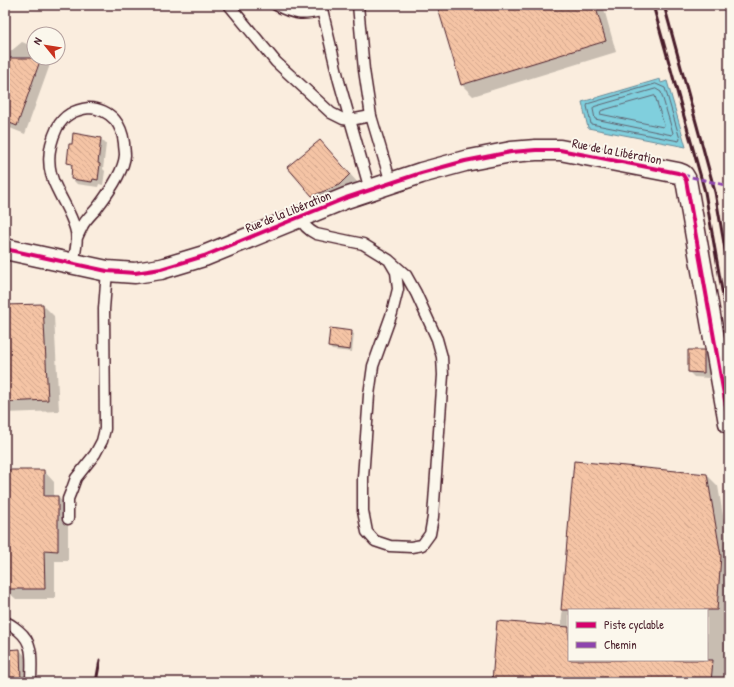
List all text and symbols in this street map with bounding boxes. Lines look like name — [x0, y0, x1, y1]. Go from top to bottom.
north arrow — [26, 26, 66, 66]
text: N — [30, 35, 45, 47]
street label: Rue de la Libération — [571, 133, 663, 169]
street label: Rue de la Libération — [242, 186, 334, 236]
legend — [568, 609, 708, 661]
text: Piste cyclable — [604, 616, 664, 633]
text: Chemin — [604, 636, 637, 653]

